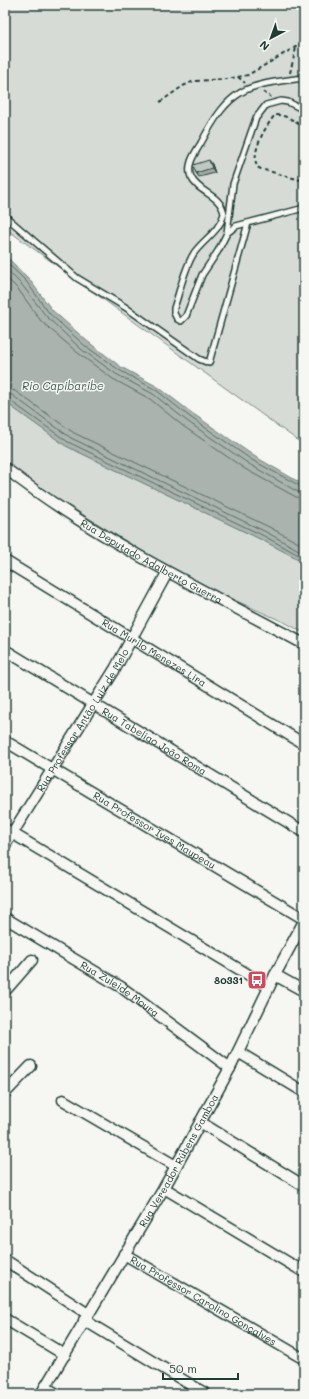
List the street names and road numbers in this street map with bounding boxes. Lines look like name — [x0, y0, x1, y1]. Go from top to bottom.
street label: Rua Deputado Adalberto Guerra — [78, 516, 225, 607]
street label: Rua Murilo Menezes Lira — [99, 615, 209, 690]
street label: Rua Professor Antão Luiz de Melo — [33, 646, 132, 794]
street label: Rua Tabeliao João Roma — [100, 704, 209, 778]
street label: Rua Professor Ives Maupeau — [91, 788, 218, 872]
street label: Rua Zuleide Moura — [78, 958, 162, 1020]
street label: Rua Vereador Rúbens Gamboa — [135, 1092, 221, 1229]
street label: Rua Professor Carolino Gonçalves — [128, 1252, 279, 1349]

